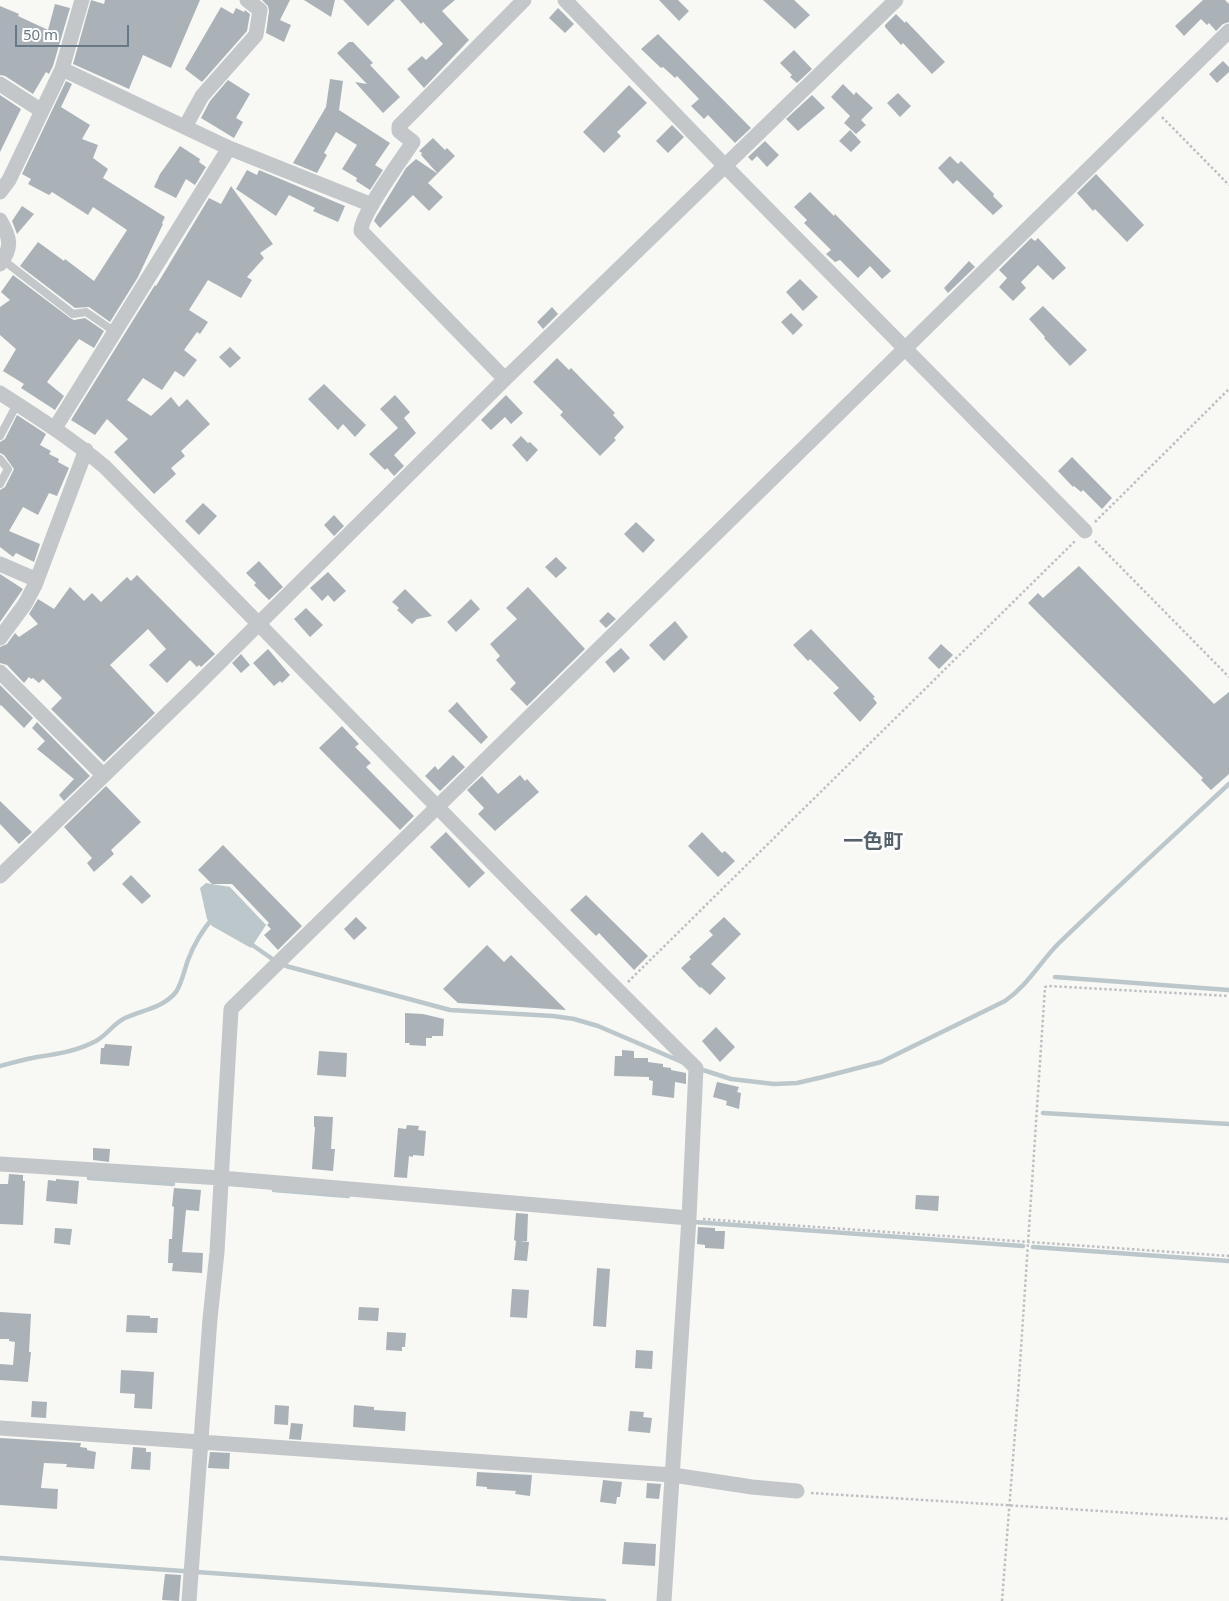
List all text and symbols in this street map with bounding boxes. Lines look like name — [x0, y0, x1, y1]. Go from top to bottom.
scale bar — [18, 15, 131, 47]
text: 50 m — [23, 24, 58, 44]
district label: 一色町 — [843, 830, 903, 854]

